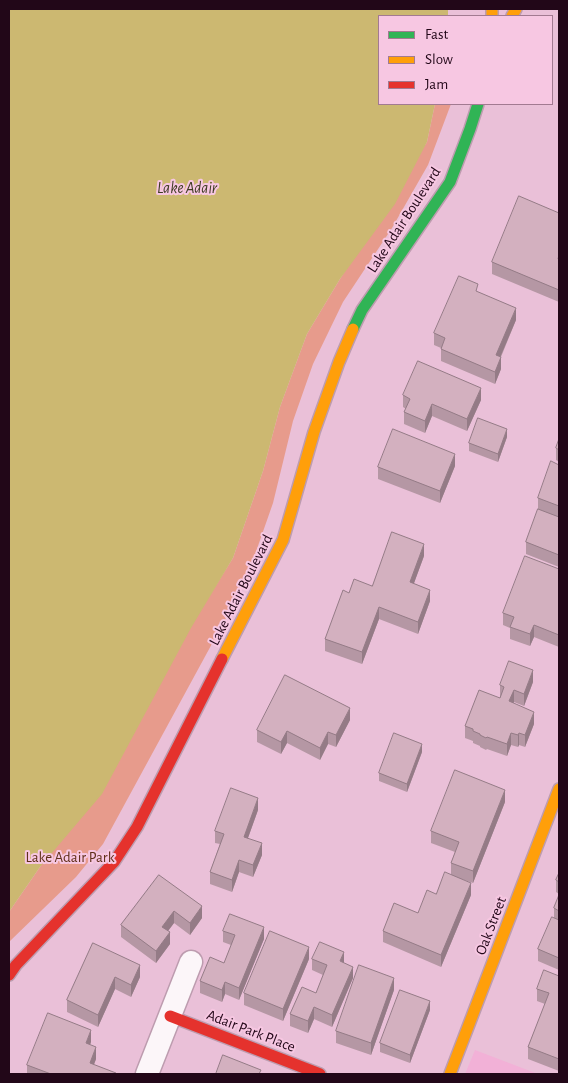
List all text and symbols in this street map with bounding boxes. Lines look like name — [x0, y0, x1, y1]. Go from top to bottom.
legend — [378, 15, 553, 105]
text: Fast — [425, 27, 448, 42]
text: Slow — [425, 52, 453, 67]
text: Jam — [425, 77, 448, 92]
street label: Lake Adair Boulevard — [363, 164, 445, 276]
water label: Lake Adair — [157, 178, 217, 198]
street label: Lake Adair Boulevard — [205, 531, 277, 649]
park label: Lake Adair Park — [25, 848, 115, 866]
street label: Oak Street — [472, 894, 510, 958]
street label: Adair Park Place — [204, 1006, 298, 1056]

